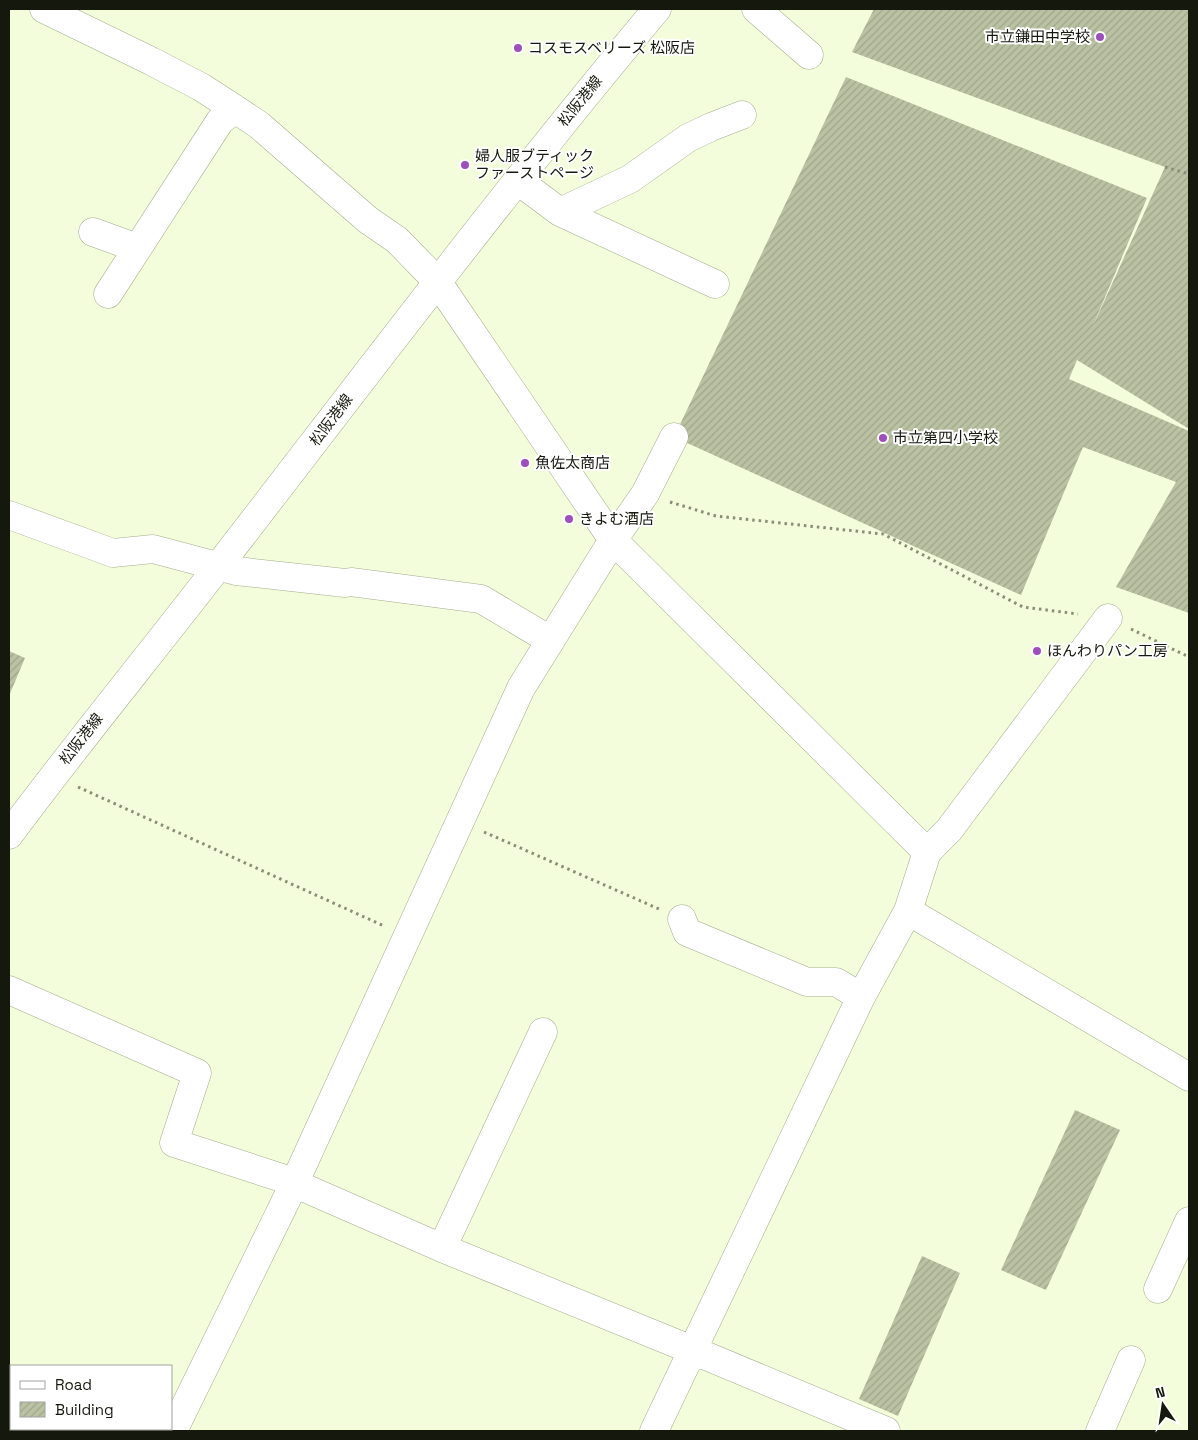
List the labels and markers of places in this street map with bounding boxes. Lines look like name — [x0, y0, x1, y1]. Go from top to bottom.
place label: 市立鎌田中学校 — [985, 27, 1090, 46]
marker: 市立鎌田中学校 — [1094, 31, 1106, 43]
place label: コスモスベリーズ 松阪店 — [528, 38, 695, 57]
marker: コスモスベリーズ 松阪店 — [512, 42, 524, 54]
place label: 婦人服ブティック ファーストページ — [475, 146, 594, 182]
marker: 婦人服ブティック ファーストページ — [459, 159, 471, 171]
place label: 市立第四小学校 — [893, 428, 998, 447]
marker: 市立第四小学校 — [877, 432, 889, 444]
place label: 魚佐太商店 — [535, 453, 610, 472]
marker: 魚佐太商店 — [519, 457, 531, 469]
place label: きよむ酒店 — [579, 509, 654, 528]
marker: きよむ酒店 — [563, 513, 575, 525]
place label: ほんわりパン工房 — [1047, 641, 1168, 660]
marker: ほんわりパン工房 — [1031, 645, 1043, 657]

